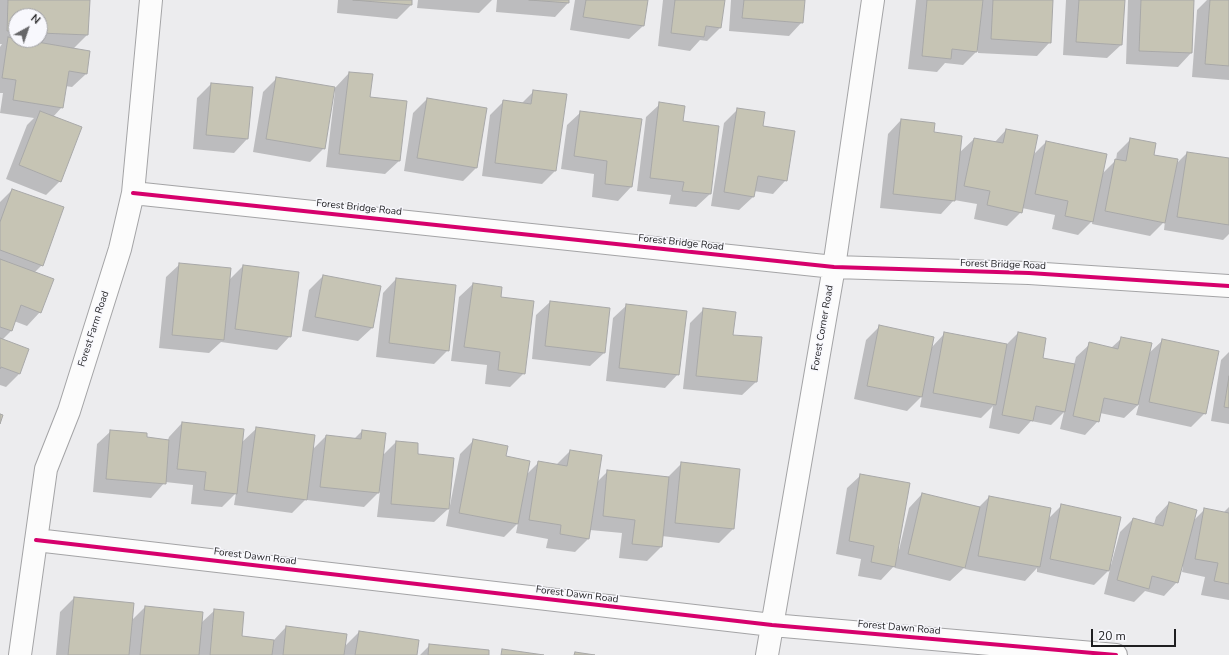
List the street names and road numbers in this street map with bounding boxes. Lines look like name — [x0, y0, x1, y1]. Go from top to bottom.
street label: Forest Bridge Road — [316, 198, 402, 218]
street label: Forest Bridge Road — [638, 233, 724, 253]
street label: Forest Bridge Road — [960, 258, 1046, 272]
street label: Forest Corner Road — [810, 284, 836, 372]
street label: Forest Farm Road — [76, 290, 112, 368]
street label: Forest Dawn Road — [213, 546, 297, 568]
street label: Forest Dawn Road — [535, 584, 619, 606]
street label: Forest Dawn Road — [857, 618, 941, 638]

